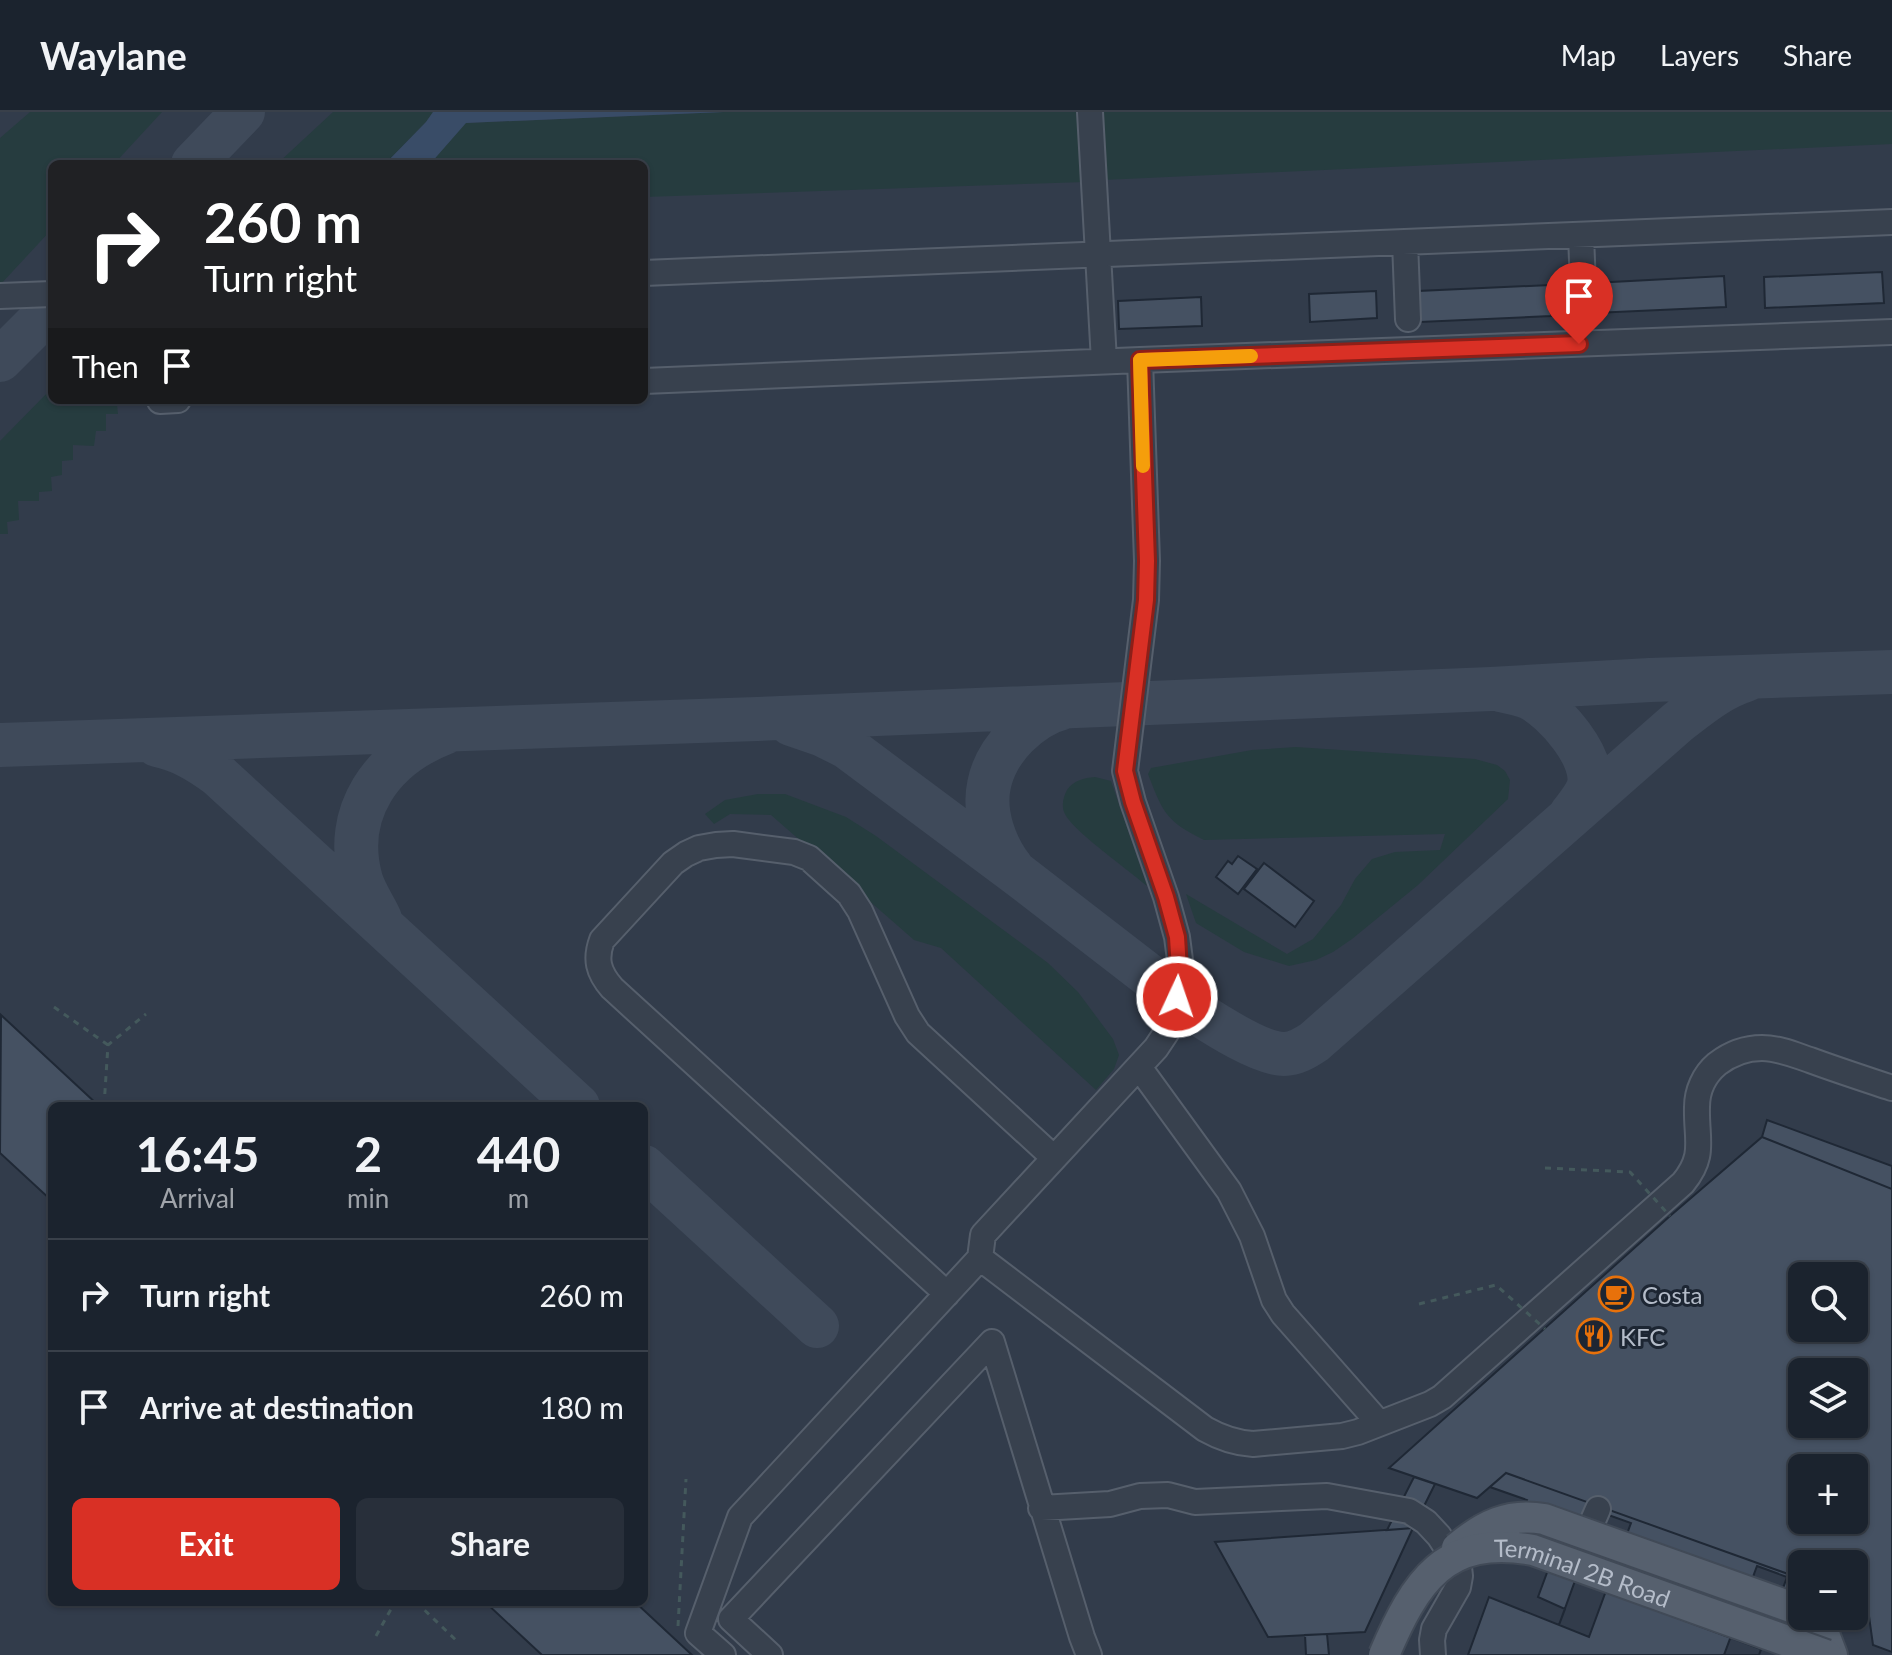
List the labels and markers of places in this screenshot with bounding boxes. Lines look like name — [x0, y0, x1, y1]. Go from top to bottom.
pin — [1545, 262, 1613, 344]
cafe icon: Costa — [1597, 1275, 1635, 1313]
place label: Costa — [1642, 1280, 1702, 1309]
restaurant icon: KFC — [1575, 1317, 1613, 1355]
place label: KFC — [1620, 1322, 1665, 1351]

